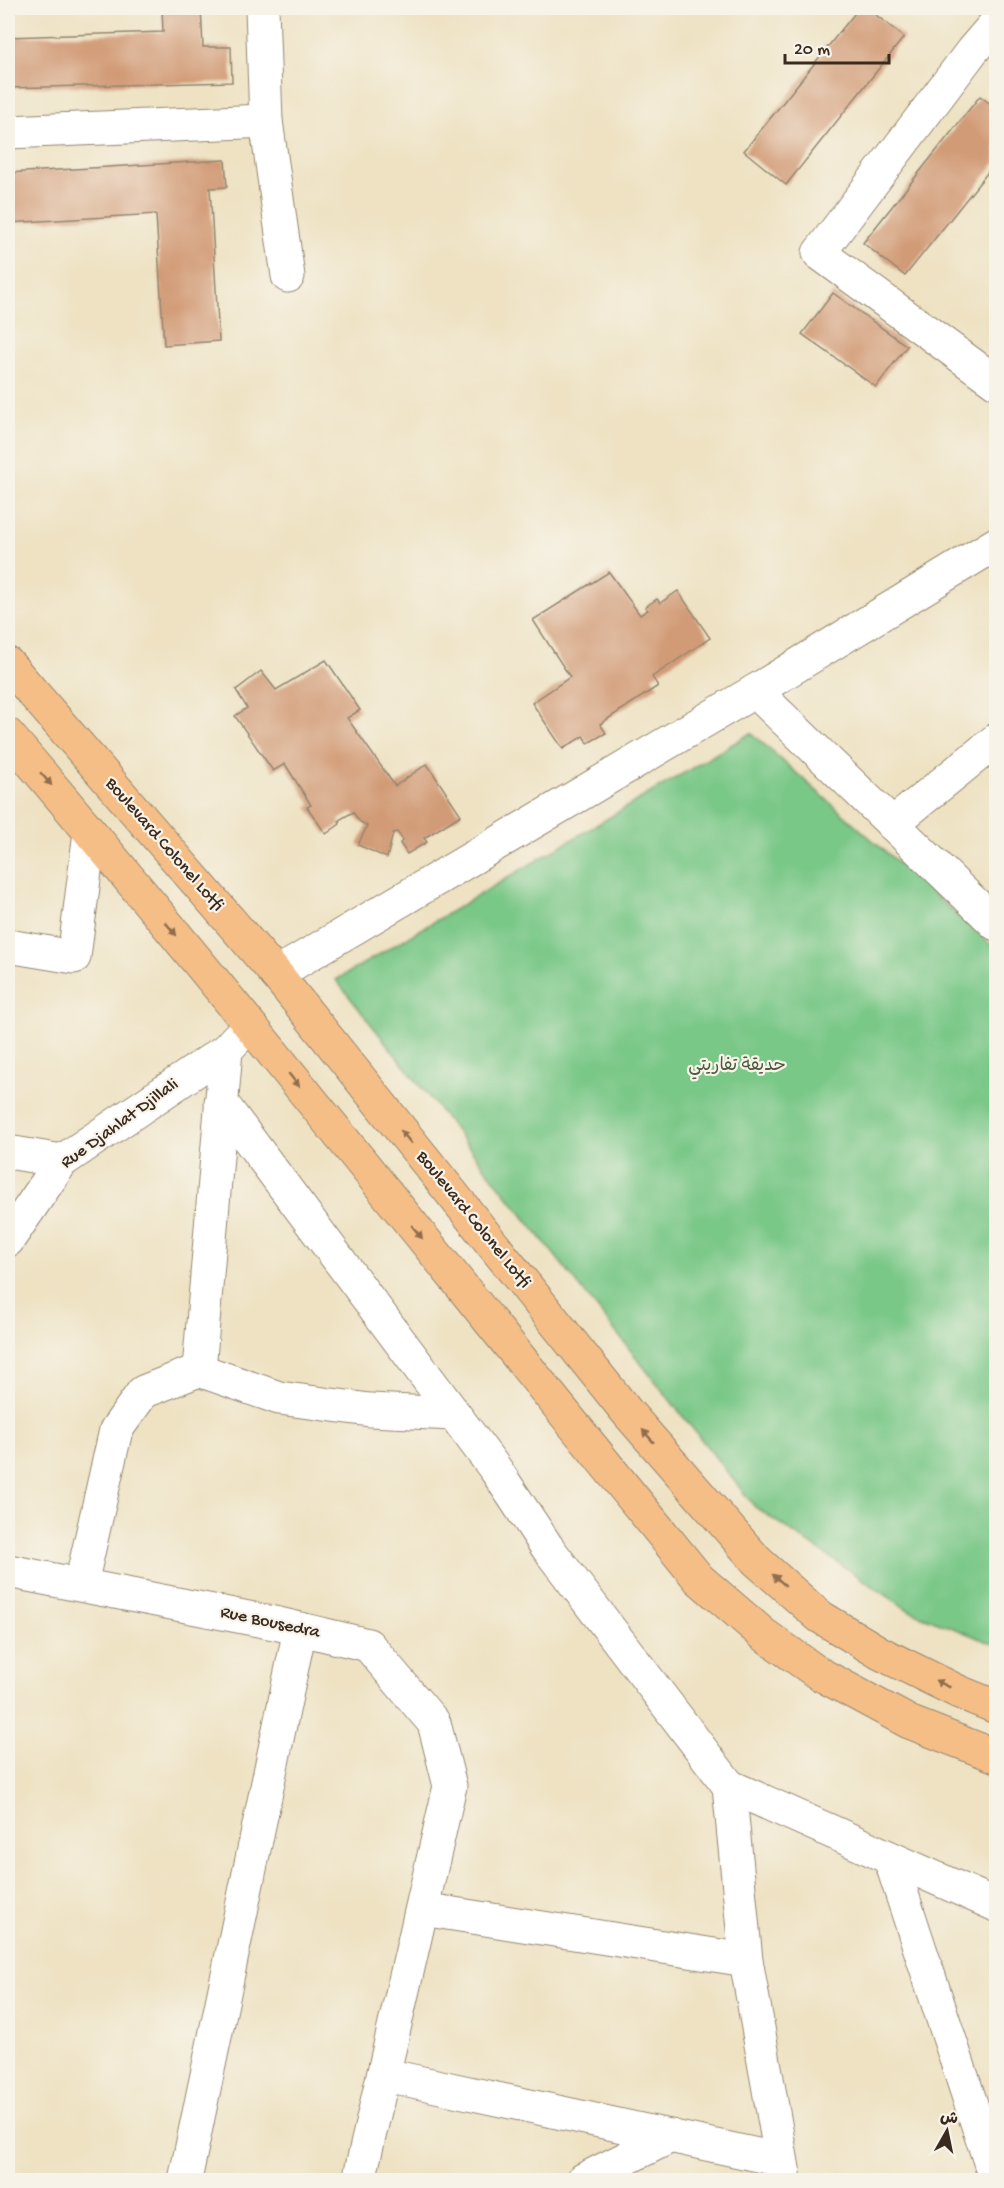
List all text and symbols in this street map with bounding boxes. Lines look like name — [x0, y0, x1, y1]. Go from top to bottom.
scale bar — [785, 27, 888, 65]
text: 20 m — [794, 40, 830, 61]
one-way arrow — [39, 771, 52, 787]
street label: Boulevard Colonel Lotfi — [99, 773, 228, 916]
one-way arrow — [164, 921, 177, 937]
park label: حديقة تفاريتي — [688, 1056, 786, 1080]
one-way arrow — [288, 1072, 301, 1088]
street label: Rue Djahlat Djillali — [57, 1074, 183, 1174]
one-way arrow — [400, 1129, 413, 1145]
street label: Boulevard Colonel Lotfi — [411, 1146, 535, 1293]
one-way arrow — [410, 1224, 422, 1239]
one-way arrow — [642, 1429, 655, 1444]
one-way arrow — [772, 1574, 787, 1587]
street label: Rue Bousedra — [218, 1602, 323, 1644]
one-way arrow — [934, 1679, 951, 1688]
north arrow — [917, 2101, 977, 2161]
text: ش — [939, 2109, 959, 2130]

